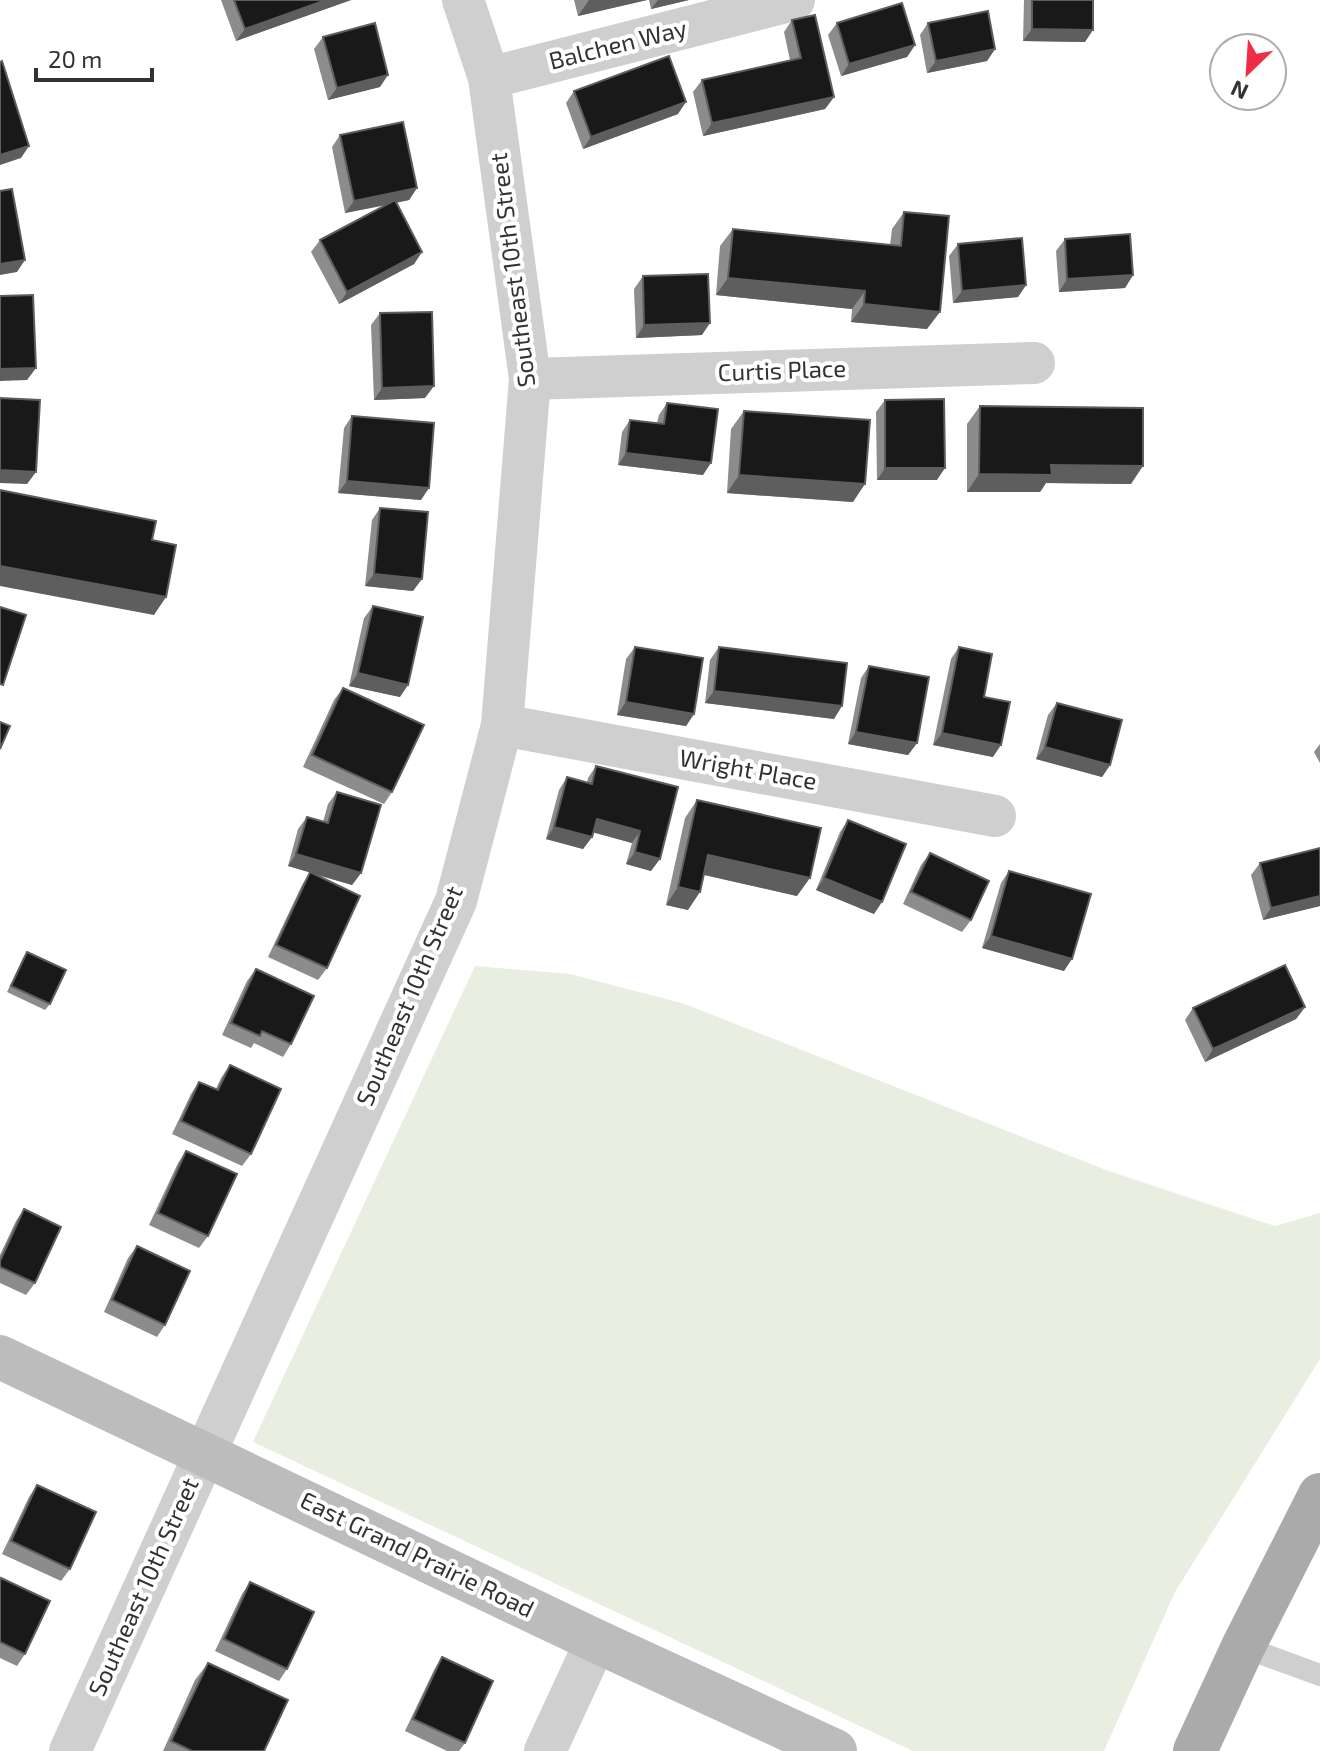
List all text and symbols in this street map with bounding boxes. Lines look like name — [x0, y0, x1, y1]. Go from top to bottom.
street label: Balchen Way — [546, 12, 690, 75]
scale bar — [36, 32, 152, 82]
north arrow — [1208, 32, 1288, 112]
text: 20 m — [48, 44, 102, 73]
text: N — [1226, 76, 1252, 106]
street label: Southeast 10th Street — [483, 151, 540, 389]
street label: Curtis Place — [717, 353, 847, 386]
street label: Wright Place — [677, 742, 819, 795]
street label: Southeast 10th Street — [349, 881, 468, 1110]
street label: Southeast 10th Street — [81, 1473, 204, 1700]
street label: East Grand Prairie Road — [296, 1484, 539, 1623]

